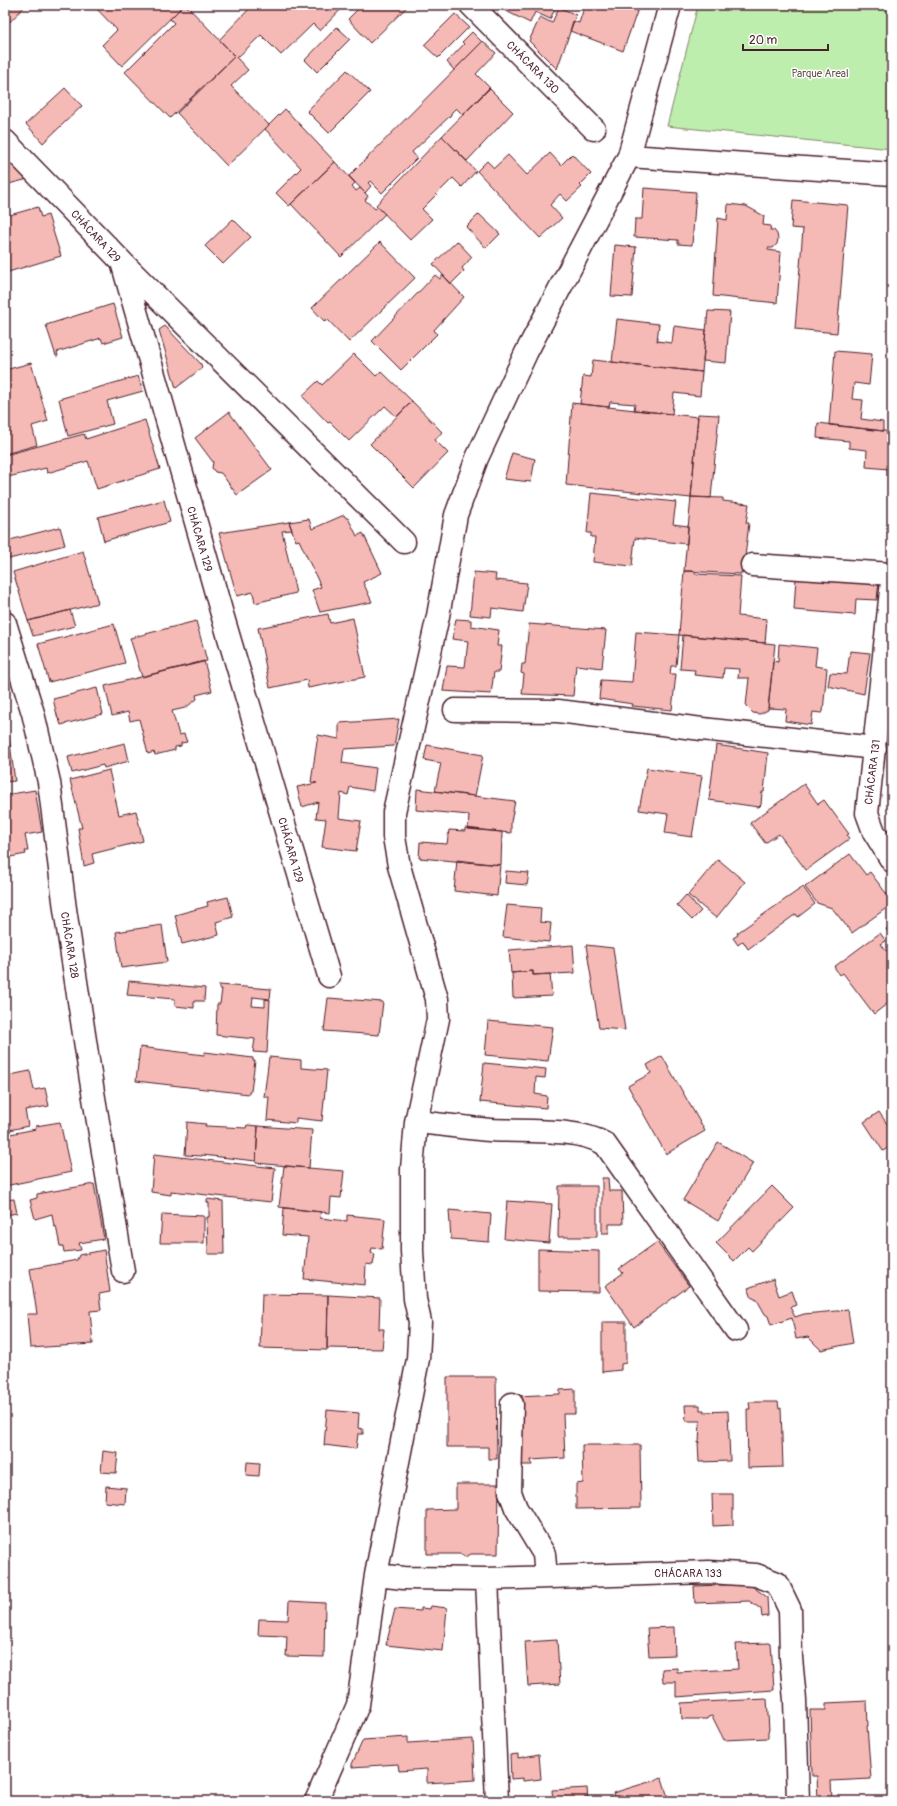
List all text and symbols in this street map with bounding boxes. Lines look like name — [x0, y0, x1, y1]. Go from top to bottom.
scale bar — [743, 26, 828, 52]
text: 20 m — [749, 33, 778, 48]
street label: CHÁCARA 130 — [504, 38, 562, 96]
park label: Parque Areal — [791, 67, 849, 80]
street label: CHÁCARA 129 — [68, 207, 123, 266]
street label: CHÁCARA 129 — [184, 505, 215, 573]
street label: CHÁCARA 131 — [862, 739, 883, 805]
street label: CHÁCARA 129 — [275, 816, 306, 884]
street label: CHÁCARA 128 — [58, 911, 81, 980]
street label: CHÁCARA 133 — [654, 1567, 722, 1580]

